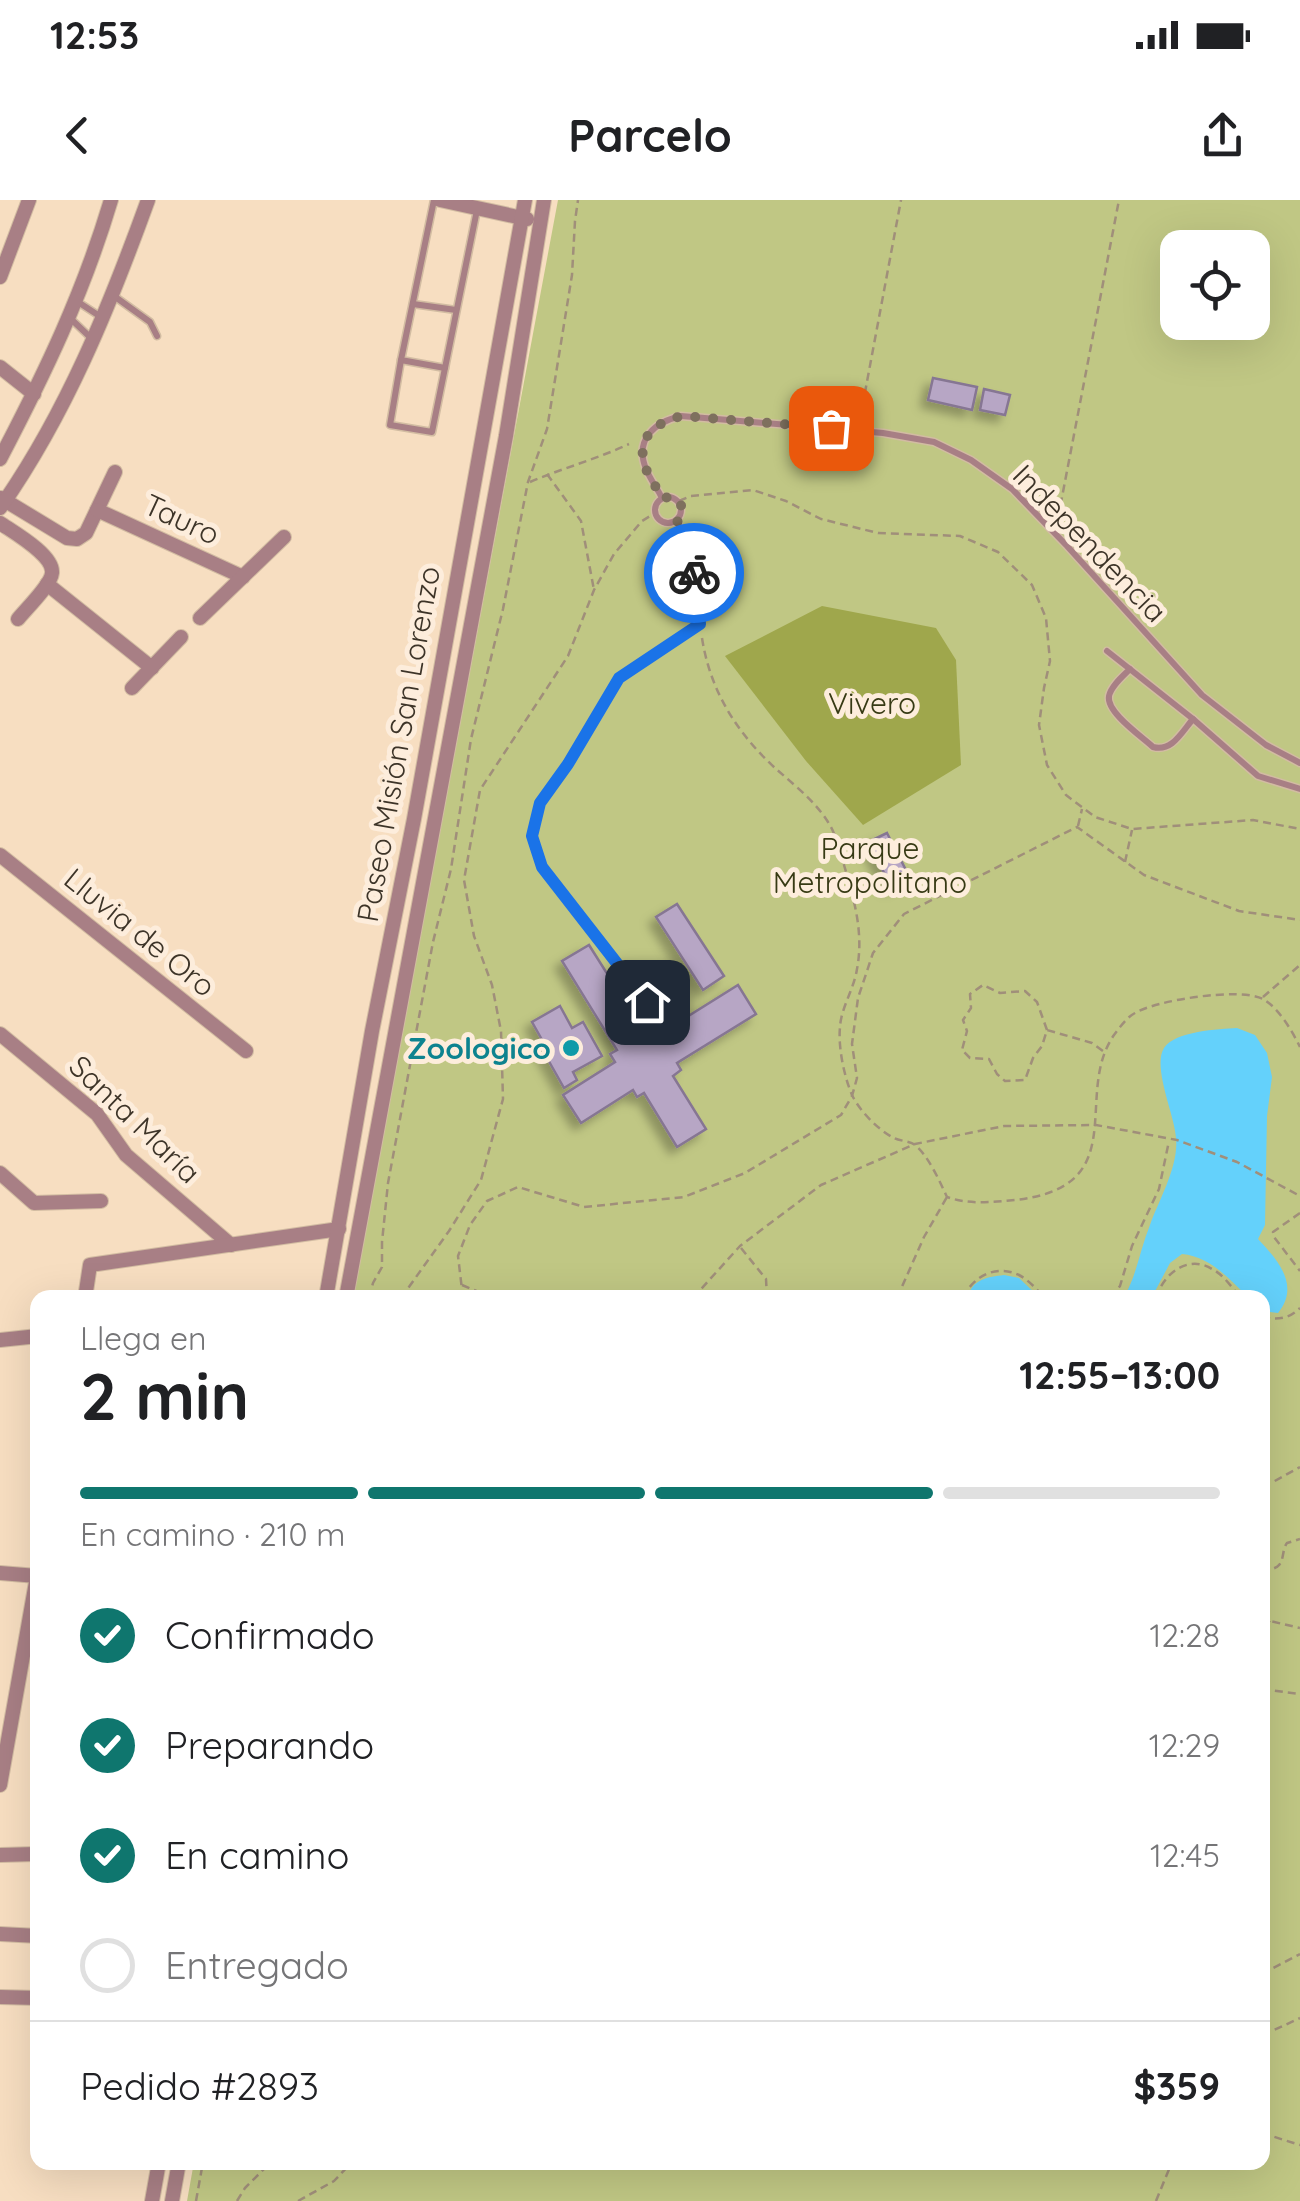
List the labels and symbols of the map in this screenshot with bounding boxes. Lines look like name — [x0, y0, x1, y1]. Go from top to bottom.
pin — [789, 386, 874, 471]
street label: Independencia — [1005, 456, 1175, 630]
street label: Tauro — [138, 485, 226, 553]
courier — [644, 523, 744, 623]
street label: Paseo Misión San Lorenzo — [348, 563, 448, 925]
park label: Vivero — [828, 684, 916, 722]
park label: Parque Metropolitano — [773, 829, 967, 901]
street label: Lluvia de Oro — [57, 859, 223, 1005]
pin — [605, 960, 690, 1045]
place label: Zoologico — [407, 1029, 551, 1067]
marker: Zoologico — [560, 1037, 582, 1059]
street label: Santa María — [61, 1047, 209, 1191]

